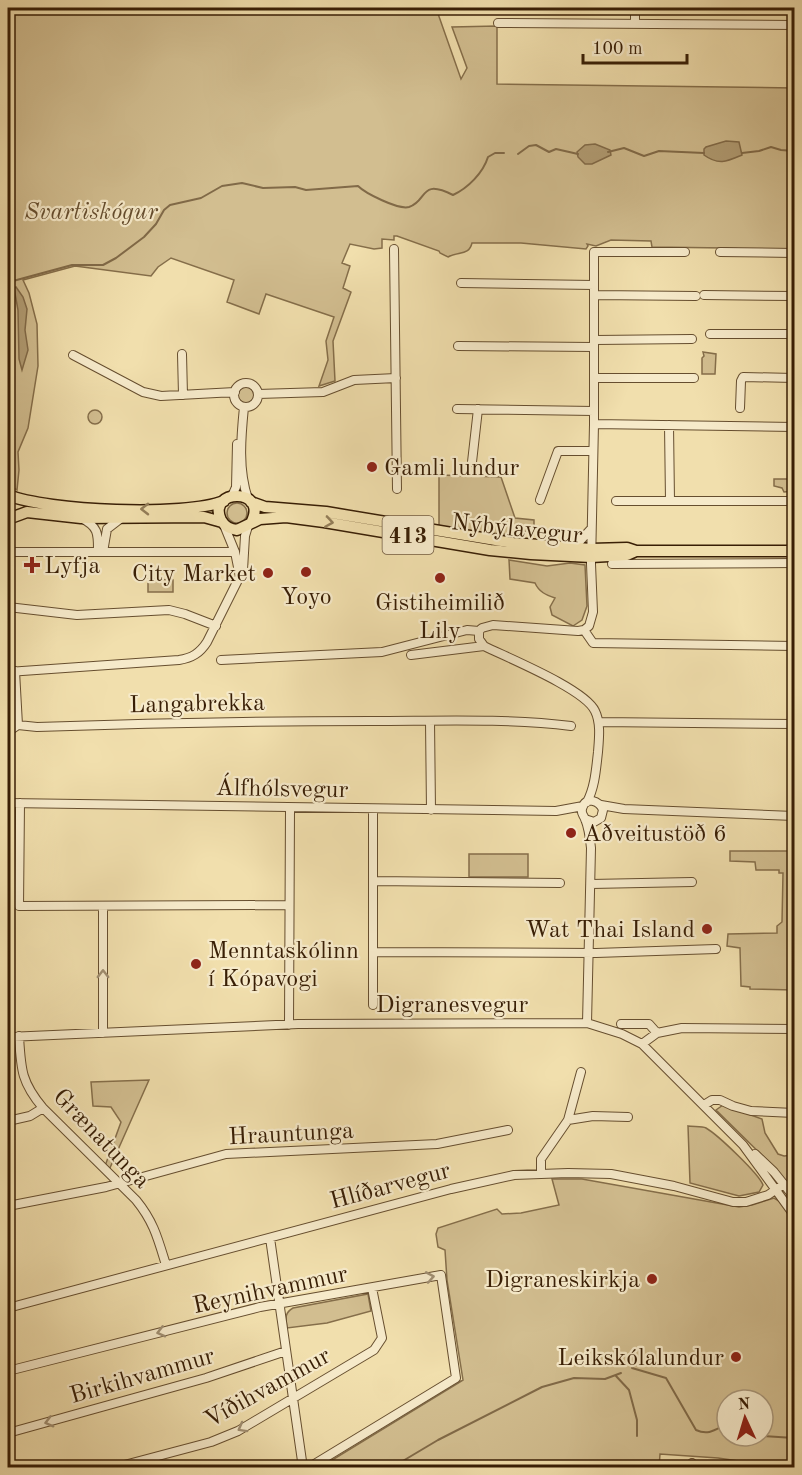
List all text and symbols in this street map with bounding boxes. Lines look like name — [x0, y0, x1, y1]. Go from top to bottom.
scale bar — [583, 27, 686, 65]
text: 100 m — [592, 40, 643, 58]
park label: Svartiskógur — [24, 201, 158, 225]
place label: Gamli lundur — [384, 457, 519, 481]
marker: Gamli lundur — [365, 460, 379, 474]
one-way arrow — [141, 503, 150, 515]
street label: Nýbýlavegur — [450, 511, 584, 549]
one-way arrow — [324, 516, 333, 528]
road number: 413 — [382, 516, 434, 554]
place label: Lyfja — [44, 555, 100, 579]
marker: Lyfja — [25, 558, 39, 572]
place label: City Market — [132, 563, 256, 587]
marker: Yoyo — [299, 565, 313, 579]
marker: City Market — [261, 566, 275, 580]
marker: Gistiheimilið Lily — [433, 571, 447, 585]
place label: Yoyo — [280, 586, 332, 610]
place label: Gistiheimilið Lily — [375, 592, 505, 644]
street label: Langabrekka — [129, 692, 265, 718]
street label: Álfhólsvegur — [215, 773, 349, 803]
place label: Aðveitustöð 6 — [583, 823, 727, 847]
marker: Aðveitustöð 6 — [564, 826, 578, 840]
place label: Wat Thai Island — [525, 919, 695, 943]
marker: Wat Thai Island — [700, 922, 714, 936]
place label: Menntaskólinn í Kópavogi — [208, 940, 359, 992]
marker: Menntaskólinn í Kópavogi — [189, 957, 203, 971]
one-way arrow — [97, 970, 109, 979]
street label: Digranesvegur — [376, 994, 528, 1018]
street label: Grænatunga — [48, 1085, 154, 1194]
street label: Hrauntunga — [228, 1120, 354, 1150]
street label: Hlíðarvegur — [328, 1159, 454, 1215]
street label: Reynihvammur — [191, 1263, 350, 1319]
place label: Digraneskirkja — [485, 1269, 640, 1293]
one-way arrow — [424, 1271, 434, 1284]
marker: Digraneskirkja — [645, 1272, 659, 1286]
one-way arrow — [156, 1325, 166, 1338]
street label: Víðihvammur — [201, 1344, 335, 1433]
street label: Birkihvammur — [67, 1345, 218, 1409]
place label: Leikskólalundur — [557, 1347, 724, 1371]
marker: Leikskólalundur — [729, 1350, 743, 1364]
north arrow — [715, 1388, 775, 1448]
text: N — [737, 1397, 752, 1413]
one-way arrow — [44, 1415, 54, 1427]
one-way arrow — [238, 1421, 248, 1432]

